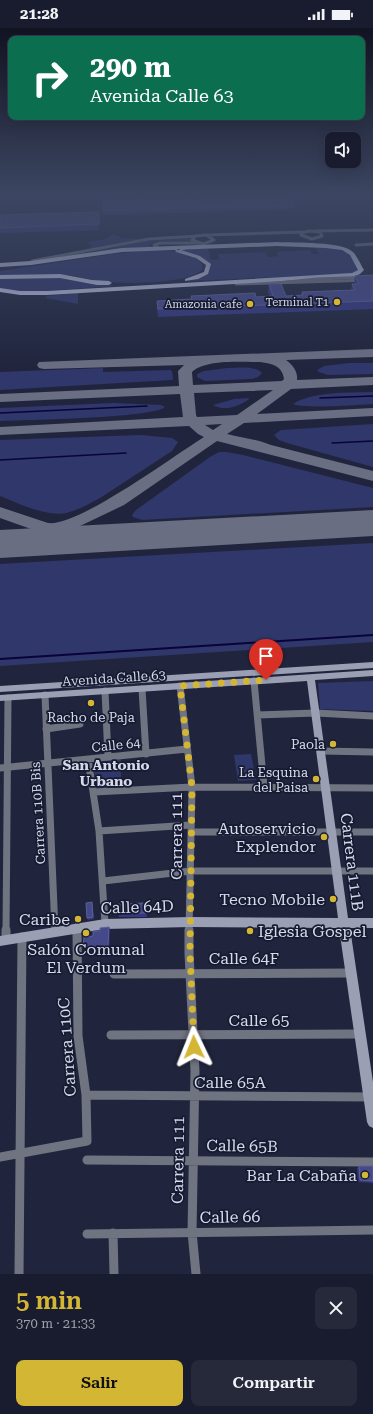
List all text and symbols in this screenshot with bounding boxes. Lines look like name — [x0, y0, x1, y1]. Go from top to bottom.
text: 21:28 — [20, 5, 58, 23]
text: 290 m — [90, 51, 171, 84]
icon: right — [24, 52, 76, 104]
text: Avenida Calle 63 — [90, 85, 234, 106]
map controls — [325, 132, 361, 168]
button: sound — [325, 132, 361, 168]
place label: Terminal T1 — [265, 296, 329, 309]
marker: Terminal T1 — [332, 297, 342, 307]
place label: Amazonia cafe — [165, 298, 242, 311]
marker: Amazonia cafe — [245, 299, 255, 309]
pin — [249, 639, 283, 680]
icon: arrive — [255, 645, 277, 667]
street label: Avenida Calle 63 — [62, 667, 166, 689]
marker: Racho de Paja — [86, 698, 96, 708]
place label: Racho de Paja — [47, 710, 135, 725]
street label: Calle 64 — [91, 735, 142, 755]
place label: Paola — [291, 737, 325, 752]
marker: Paola — [328, 739, 338, 749]
district label: San Antonio Urbano — [62, 757, 150, 789]
street label: Carrera 110B Bis — [28, 761, 48, 865]
place label: La Esquina del Paisa — [239, 765, 308, 795]
marker: La Esquina del Paisa — [311, 774, 321, 784]
street label: Carrera 111 — [167, 792, 186, 880]
street label: Carrera 111B — [337, 812, 367, 912]
place label: Autoservicio Explendor — [218, 819, 316, 856]
marker: Autoservicio Explendor — [319, 832, 329, 842]
place label: Tecno Mobile — [219, 890, 325, 909]
marker: Tecno Mobile — [328, 894, 338, 904]
street label: Calle 64D — [100, 896, 174, 918]
place label: Caribe — [19, 910, 70, 929]
marker: Caribe — [73, 914, 83, 924]
place label: Iglesia Gospel — [258, 922, 366, 941]
marker: Iglesia Gospel — [245, 926, 255, 936]
marker: Salón Comunal El Verdum — [81, 928, 91, 938]
place label: Salón Comunal El Verdum — [27, 940, 145, 977]
street label: Calle 64F — [209, 949, 279, 968]
street label: Carrera 110C — [54, 997, 80, 1097]
street label: Calle 65 — [229, 1011, 289, 1030]
position arrow — [173, 1026, 215, 1068]
street label: Calle 65A — [194, 1073, 267, 1092]
street label: Carrera 111 — [168, 1116, 188, 1204]
street label: Calle 65B — [206, 1136, 278, 1156]
place label: Bar La Cabaña — [246, 1166, 357, 1185]
marker: Bar La Cabaña — [360, 1170, 370, 1180]
street label: Calle 66 — [199, 1207, 261, 1227]
text: 5 min — [16, 1287, 82, 1315]
button: close — [315, 1287, 357, 1329]
text: 370 m · 21:33 — [16, 1316, 95, 1331]
button: Salir — [16, 1360, 183, 1406]
button: Compartir — [191, 1360, 357, 1406]

